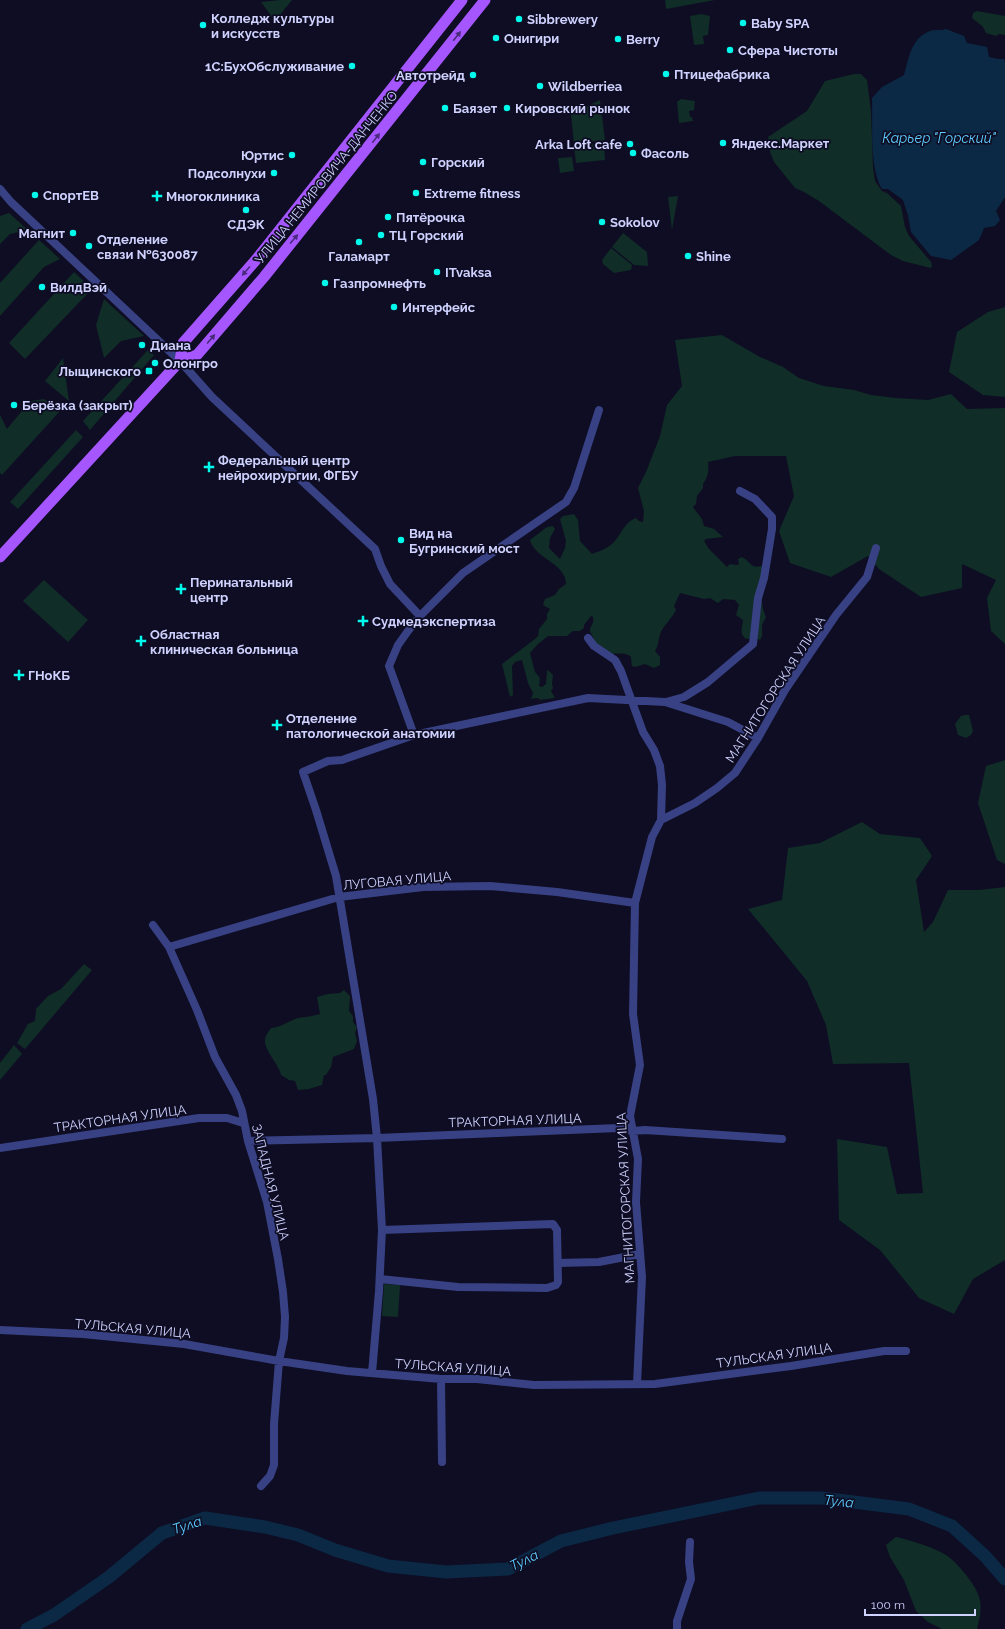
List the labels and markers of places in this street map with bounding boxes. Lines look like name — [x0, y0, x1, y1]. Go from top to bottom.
place label: Колледж культуры и искусств — [211, 11, 334, 41]
place label: Sibbrewery — [527, 12, 598, 27]
marker: Sibbrewery — [514, 14, 524, 24]
place label: Baby SPA — [751, 16, 810, 31]
marker: Baby SPA — [738, 18, 748, 28]
marker: Колледж культуры и искусств — [198, 20, 208, 30]
place label: Онигири — [504, 31, 559, 46]
place label: Berry — [626, 32, 660, 47]
marker: Онигири — [491, 33, 501, 43]
marker: Berry — [613, 34, 623, 44]
place label: Сфера Чистоты — [738, 43, 838, 58]
marker: Сфера Чистоты — [725, 45, 735, 55]
place label: 1С:БухОбслуживание — [205, 59, 344, 74]
marker: 1С:БухОбслуживание — [347, 61, 357, 71]
place label: Птицефабрика — [674, 67, 770, 82]
place label: Автотрейд — [396, 68, 465, 83]
marker: Птицефабрика — [661, 69, 671, 79]
marker: Автотрейд — [468, 70, 478, 80]
place label: Wildberriea — [548, 79, 623, 94]
marker: Wildberriea — [535, 81, 545, 91]
place label: Баязет — [453, 101, 498, 116]
place label: Кировский рынок — [515, 101, 631, 116]
marker: Баязет — [440, 103, 450, 113]
marker: Кировский рынок — [502, 103, 512, 113]
place label: Яндекс.Маркет — [731, 136, 830, 151]
place label: Arka Loft cafe — [535, 137, 622, 152]
marker: Яндекс.Маркет — [718, 138, 728, 148]
marker: Arka Loft cafe — [625, 139, 635, 149]
place label: Фасоль — [641, 146, 689, 161]
place label: Юртис — [241, 148, 285, 163]
marker: Фасоль — [628, 148, 638, 158]
marker: Юртис — [287, 150, 297, 160]
place label: Горский — [431, 155, 485, 170]
marker: Горский — [418, 157, 428, 167]
place label: Подсолнухи — [188, 166, 266, 181]
marker: Подсолнухи — [269, 168, 279, 178]
place label: Extreme fitness — [424, 186, 521, 201]
place label: СпортЕВ — [43, 188, 99, 203]
marker: Extreme fitness — [411, 188, 421, 198]
place label: Многоклиника — [166, 189, 261, 204]
marker: СпортЕВ — [30, 190, 40, 200]
marker: Многоклиника — [151, 190, 163, 202]
marker: СДЭК — [241, 205, 251, 215]
place label: Пятёрочка — [396, 210, 466, 225]
marker: Пятёрочка — [383, 212, 393, 222]
place label: Sokolov — [610, 215, 660, 230]
place label: СДЭК — [227, 217, 265, 232]
marker: Sokolov — [597, 217, 607, 227]
place label: Магнит — [19, 226, 66, 241]
marker: Магнит — [68, 228, 78, 238]
place label: ТЦ Горский — [389, 228, 464, 243]
marker: ТЦ Горский — [376, 230, 386, 240]
place label: Отделение связи №630087 — [97, 232, 198, 262]
marker: Галамарт — [354, 237, 364, 247]
marker: Отделение связи №630087 — [84, 241, 94, 251]
place label: Галамарт — [328, 249, 390, 264]
place label: Shine — [696, 249, 731, 264]
marker: Shine — [683, 251, 693, 261]
place label: ITvaksa — [445, 265, 492, 280]
marker: ITvaksa — [432, 267, 442, 277]
place label: Газпромнефть — [333, 276, 426, 291]
marker: Газпромнефть — [320, 278, 330, 288]
place label: ВилдВэй — [50, 280, 107, 295]
marker: ВилдВэй — [37, 282, 47, 292]
place label: Интерфейс — [402, 300, 476, 315]
marker: Интерфейс — [389, 302, 399, 312]
place label: Диана — [150, 338, 192, 353]
marker: Диана — [137, 340, 147, 350]
place label: Олонгро — [163, 356, 218, 371]
marker: Олонгро — [150, 358, 160, 368]
place label: Лыщинского — [58, 364, 141, 379]
marker: Лыщинского — [144, 366, 154, 376]
place label: Берёзка (закрыт) — [22, 398, 133, 413]
marker: Берёзка (закрыт) — [9, 400, 19, 410]
place label: Федеральный центр нейрохирургии, ФГБУ — [218, 453, 359, 483]
marker: Федеральный центр нейрохирургии, ФГБУ — [203, 461, 215, 473]
place label: Вид на Бугринский мост — [409, 526, 520, 556]
marker: Вид на Бугринский мост — [396, 535, 406, 545]
place label: Перинатальный центр — [190, 575, 293, 605]
marker: Перинатальный центр — [175, 583, 187, 595]
place label: Судмедэкспертиза — [372, 614, 496, 629]
marker: Судмедэкспертиза — [357, 615, 369, 627]
place label: Областная клиническая больница — [150, 627, 299, 657]
marker: Областная клиническая больница — [135, 635, 147, 647]
place label: ГНоКБ — [28, 668, 70, 683]
marker: ГНоКБ — [13, 669, 25, 681]
place label: Отделение патологической анатомии — [286, 711, 455, 741]
marker: Отделение патологической анатомии — [271, 719, 283, 731]

